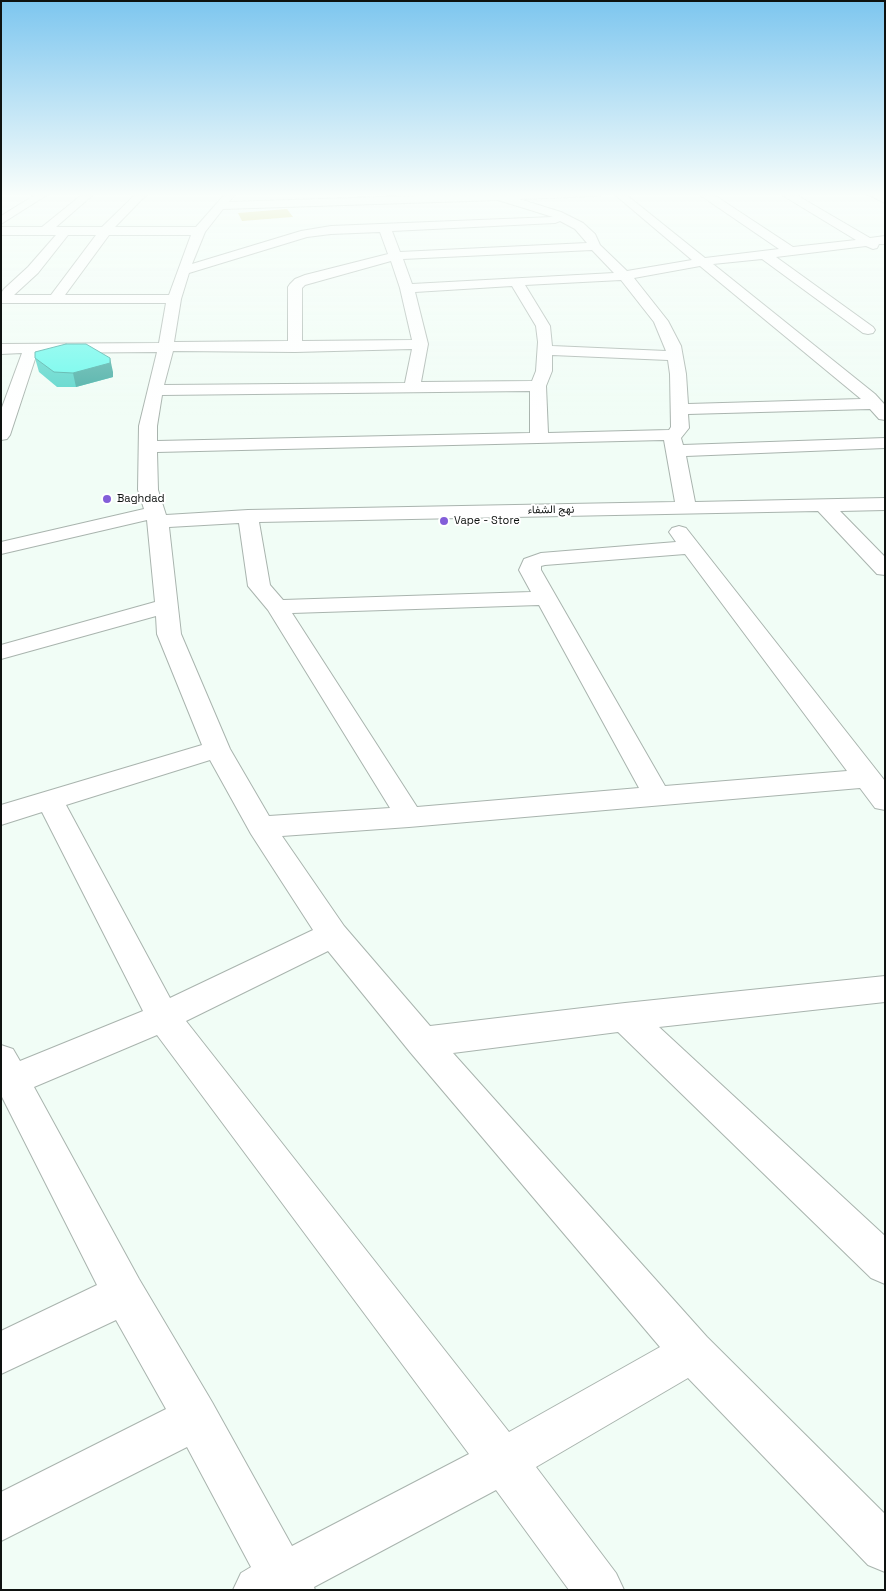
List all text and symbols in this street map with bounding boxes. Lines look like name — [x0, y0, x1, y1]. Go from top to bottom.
place label: Baghdad — [117, 492, 165, 506]
marker: Baghdad — [101, 493, 113, 505]
street label: نهج الشفاء — [527, 503, 575, 517]
place label: Vape - Store — [454, 514, 520, 528]
marker: Vape - Store — [438, 515, 450, 527]

